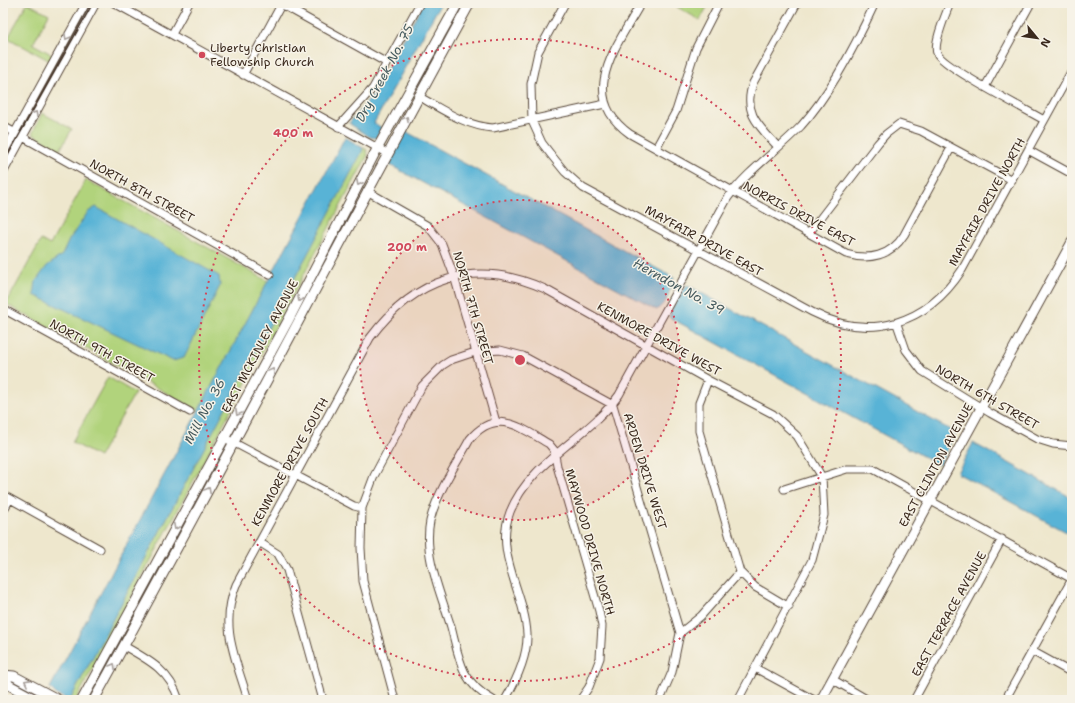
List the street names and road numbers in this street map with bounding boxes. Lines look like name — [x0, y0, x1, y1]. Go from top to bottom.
street label: MAYFAIR DRIVE NORTH — [945, 135, 1029, 269]
street label: NORTH 8TH STREET — [87, 156, 198, 227]
street label: NORRIS DRIVE EAST — [740, 178, 858, 251]
street label: MAYFAIR DRIVE EAST — [642, 202, 766, 280]
street label: NORTH 7TH STREET — [449, 249, 497, 367]
street label: EAST MCKINLEY AVENUE — [218, 276, 302, 416]
street label: KENMORE DRIVE WEST — [594, 298, 724, 380]
street label: NORTH 9TH STREET — [47, 316, 158, 387]
street label: NORTH 6TH STREET — [932, 361, 1042, 433]
street label: KENMORE DRIVE SOUTH — [248, 395, 332, 529]
street label: EAST CLINTON AVENUE — [895, 400, 977, 530]
street label: ARDEN DRIVE WEST — [620, 411, 671, 532]
street label: MAYWOOD DRIVE NORTH — [561, 467, 619, 617]
street label: EAST TERRACE AVENUE — [908, 549, 990, 679]

